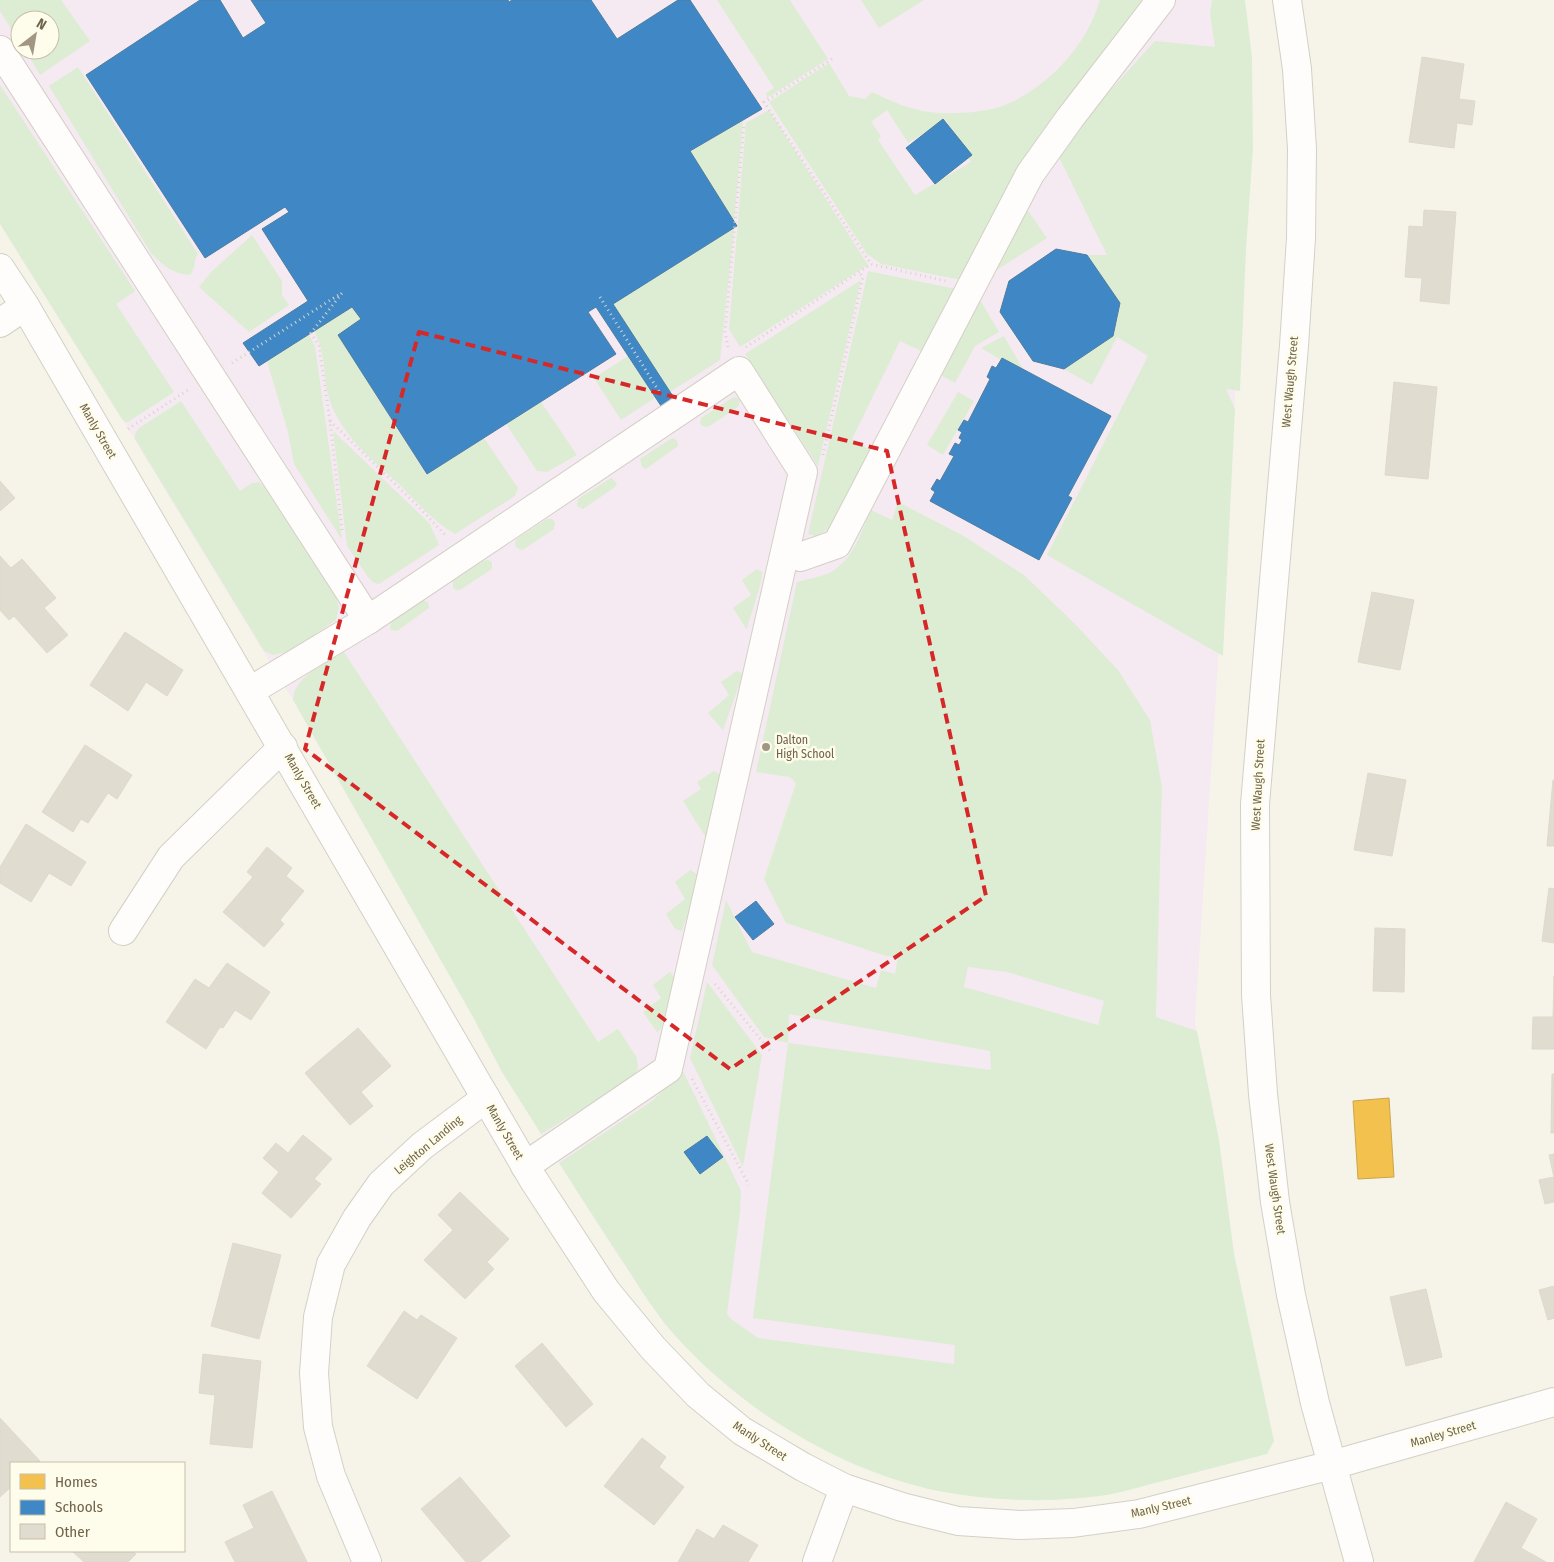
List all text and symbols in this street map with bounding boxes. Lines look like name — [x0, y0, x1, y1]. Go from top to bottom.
north arrow — [10, 10, 60, 60]
text: N — [33, 15, 49, 34]
street label: West Waugh Street — [1279, 336, 1301, 428]
street label: Manly Street — [77, 401, 119, 461]
place label: Dalton High School — [776, 733, 834, 761]
street label: West Waugh Street — [1249, 739, 1267, 831]
marker: Dalton High School — [760, 741, 772, 753]
street label: Manly Street — [282, 751, 324, 811]
street label: Manly Street — [484, 1102, 526, 1162]
street label: Leighton Landing — [391, 1112, 465, 1177]
street label: West Waugh Street — [1262, 1143, 1288, 1235]
street label: Manly Street — [730, 1418, 790, 1464]
street label: Manley Street — [1409, 1418, 1477, 1450]
legend — [10, 1462, 185, 1552]
text: Homes — [55, 1473, 97, 1491]
street label: Manly Street — [1129, 1493, 1193, 1521]
text: Schools — [55, 1498, 103, 1516]
text: Other — [55, 1523, 91, 1541]

